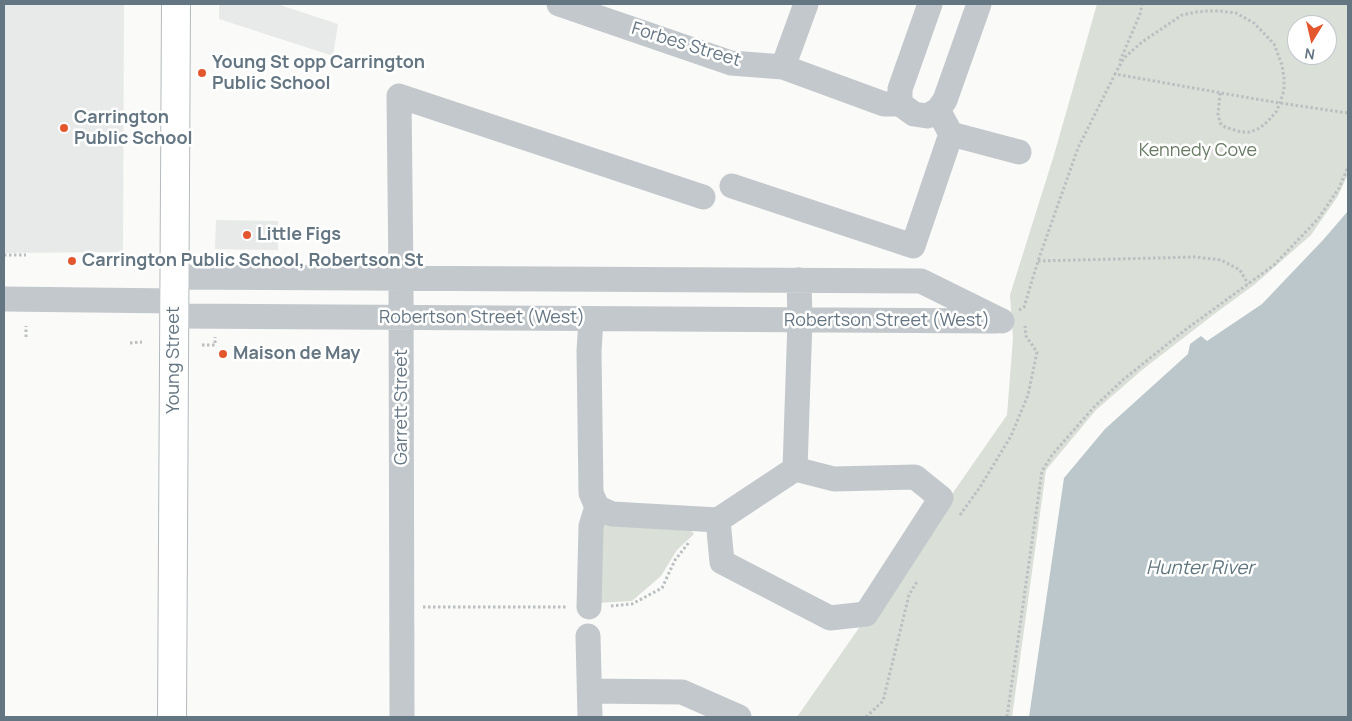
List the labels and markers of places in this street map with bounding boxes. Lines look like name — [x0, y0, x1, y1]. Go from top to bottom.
place label: Young St opp Carrington Public School — [212, 52, 425, 94]
marker: Young St opp Carrington Public School — [196, 67, 208, 79]
place label: Carrington Public School — [74, 107, 193, 150]
marker: Carrington Public School — [58, 122, 70, 134]
place label: Little Figs — [257, 224, 341, 246]
marker: Little Figs — [241, 229, 253, 241]
place label: Carrington Public School, Robertson St — [82, 250, 424, 272]
marker: Carrington Public School, Robertson St — [66, 255, 78, 267]
place label: Maison de May — [233, 343, 360, 365]
marker: Maison de May — [217, 348, 229, 360]

